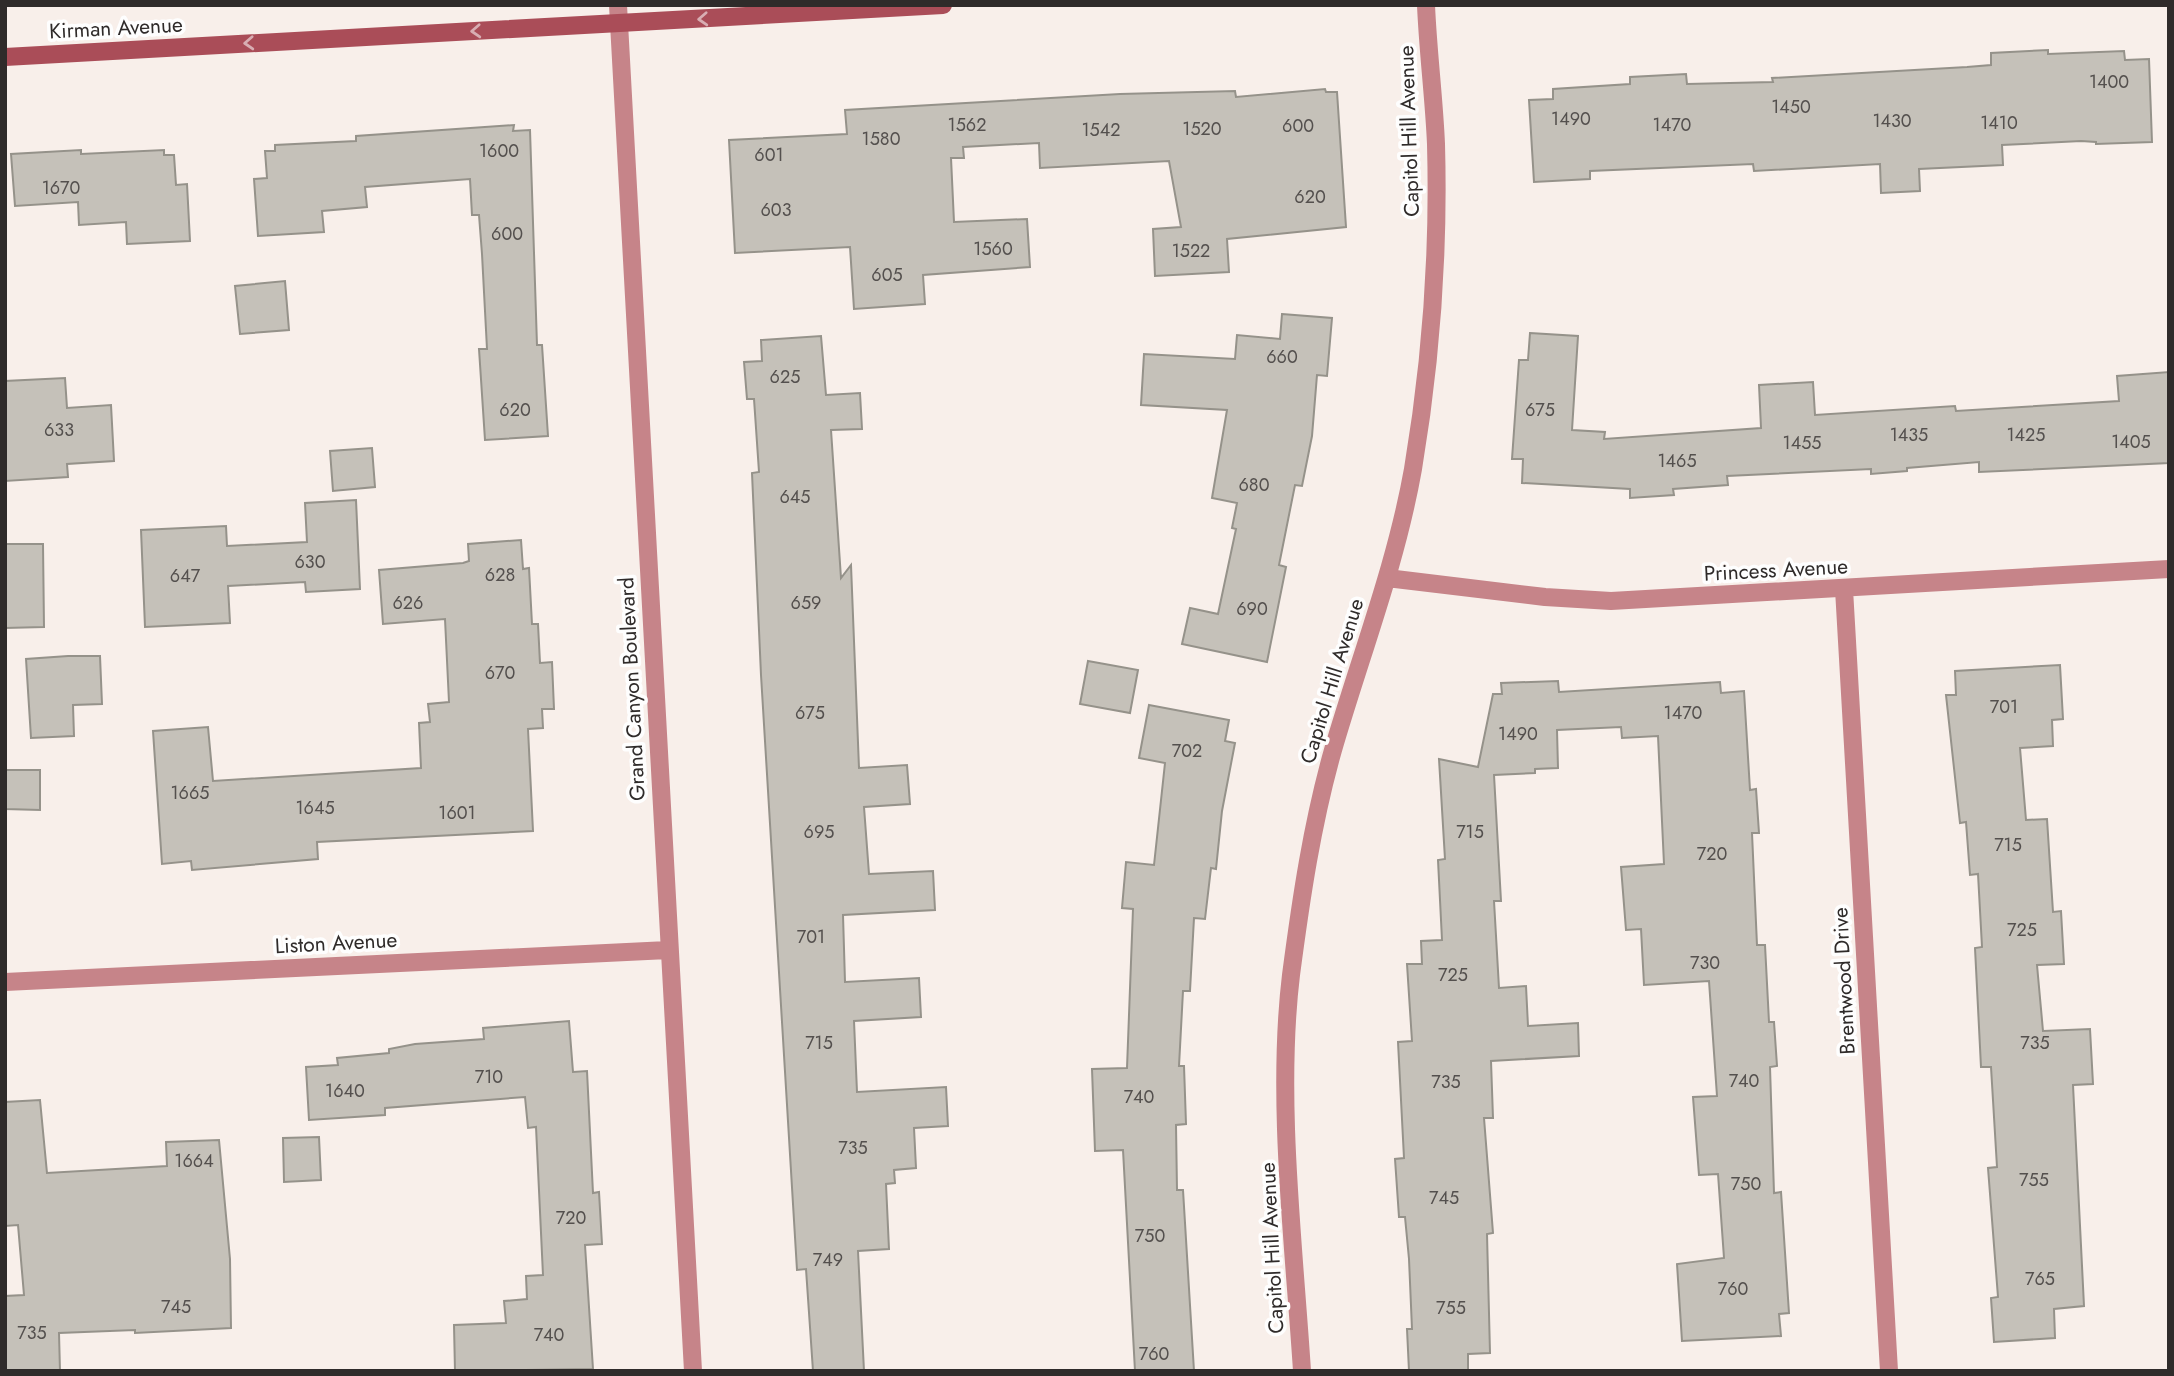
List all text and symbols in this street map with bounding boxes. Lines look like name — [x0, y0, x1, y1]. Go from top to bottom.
street label: Kirman Avenue — [48, 10, 184, 46]
one-way arrow — [698, 11, 709, 26]
one-way arrow — [471, 23, 482, 38]
one-way arrow — [243, 36, 254, 51]
street label: Capitol Hill Avenue — [1391, 45, 1427, 217]
house number: 1400 — [2089, 69, 2129, 95]
house number: 1450 — [1771, 94, 1811, 120]
house number: 1490 — [1551, 106, 1591, 132]
house number: 1430 — [1872, 108, 1912, 134]
house number: 1410 — [1980, 110, 2018, 136]
house number: 1562 — [948, 112, 986, 138]
house number: 1470 — [1653, 112, 1692, 138]
house number: 600 — [1282, 113, 1314, 139]
house number: 1520 — [1182, 116, 1222, 142]
house number: 1542 — [1082, 117, 1121, 143]
house number: 1580 — [862, 126, 901, 152]
house number: 1600 — [479, 138, 519, 164]
house number: 601 — [754, 142, 784, 168]
house number: 1670 — [42, 175, 81, 201]
house number: 620 — [1294, 184, 1326, 210]
house number: 603 — [761, 197, 792, 223]
house number: 600 — [491, 221, 523, 247]
house number: 1560 — [973, 236, 1013, 262]
house number: 1522 — [1172, 238, 1210, 264]
house number: 605 — [871, 262, 903, 288]
house number: 660 — [1266, 344, 1298, 370]
house number: 625 — [770, 364, 800, 390]
house number: 620 — [499, 397, 531, 423]
house number: 675 — [1525, 397, 1555, 423]
house number: 633 — [44, 417, 74, 443]
house number: 1435 — [1890, 422, 1928, 448]
house number: 1425 — [2007, 422, 2046, 448]
house number: 1405 — [2111, 429, 2151, 455]
house number: 1455 — [1783, 430, 1821, 456]
house number: 1465 — [1657, 448, 1697, 474]
house number: 680 — [1239, 472, 1270, 498]
house number: 645 — [779, 484, 811, 510]
house number: 630 — [295, 549, 326, 575]
street label: Princess Avenue — [1703, 551, 1849, 589]
house number: 628 — [485, 562, 515, 588]
house number: 647 — [170, 563, 201, 589]
street label: Grand Canyon Boulevard — [611, 576, 653, 802]
house number: 626 — [393, 590, 423, 616]
house number: 659 — [791, 590, 821, 616]
street label: Capitol Hill Avenue — [1293, 594, 1371, 767]
house number: 690 — [1236, 596, 1268, 622]
house number: 670 — [485, 660, 516, 686]
house number: 701 — [1990, 694, 2018, 720]
house number: 675 — [795, 700, 825, 726]
house number: 1470 — [1664, 700, 1703, 726]
house number: 1490 — [1498, 721, 1538, 747]
house number: 702 — [1172, 738, 1202, 764]
house number: 1665 — [171, 780, 210, 806]
house number: 1645 — [295, 795, 335, 821]
house number: 1601 — [438, 800, 476, 826]
house number: 695 — [804, 819, 834, 845]
house number: 715 — [1456, 819, 1484, 845]
house number: 715 — [1994, 832, 2022, 858]
house number: 720 — [1697, 841, 1727, 867]
street label: Brentwood Drive — [1825, 906, 1863, 1055]
house number: 725 — [2007, 917, 2037, 943]
house number: 701 — [797, 924, 825, 950]
street label: Liston Avenue — [274, 925, 398, 961]
house number: 730 — [1690, 950, 1720, 976]
house number: 725 — [1438, 962, 1468, 988]
house number: 715 — [805, 1030, 833, 1056]
house number: 735 — [2020, 1030, 2050, 1056]
house number: 710 — [475, 1064, 503, 1090]
house number: 740 — [1729, 1068, 1760, 1094]
house number: 735 — [1431, 1069, 1461, 1095]
house number: 1640 — [325, 1078, 365, 1104]
house number: 740 — [1124, 1084, 1155, 1110]
house number: 735 — [838, 1135, 868, 1161]
house number: 1664 — [174, 1148, 214, 1174]
street label: Capitol Hill Avenue — [1253, 1161, 1291, 1334]
house number: 755 — [2019, 1167, 2049, 1193]
house number: 750 — [1731, 1171, 1761, 1197]
house number: 745 — [1429, 1185, 1459, 1211]
house number: 720 — [556, 1205, 586, 1231]
house number: 750 — [1135, 1223, 1165, 1249]
house number: 749 — [813, 1247, 843, 1273]
house number: 765 — [2025, 1266, 2055, 1292]
house number: 760 — [1718, 1276, 1749, 1302]
house number: 745 — [161, 1294, 191, 1320]
house number: 755 — [1436, 1295, 1466, 1321]
house number: 735 — [17, 1320, 47, 1346]
house number: 740 — [534, 1322, 565, 1348]
house number: 760 — [1139, 1341, 1170, 1367]

